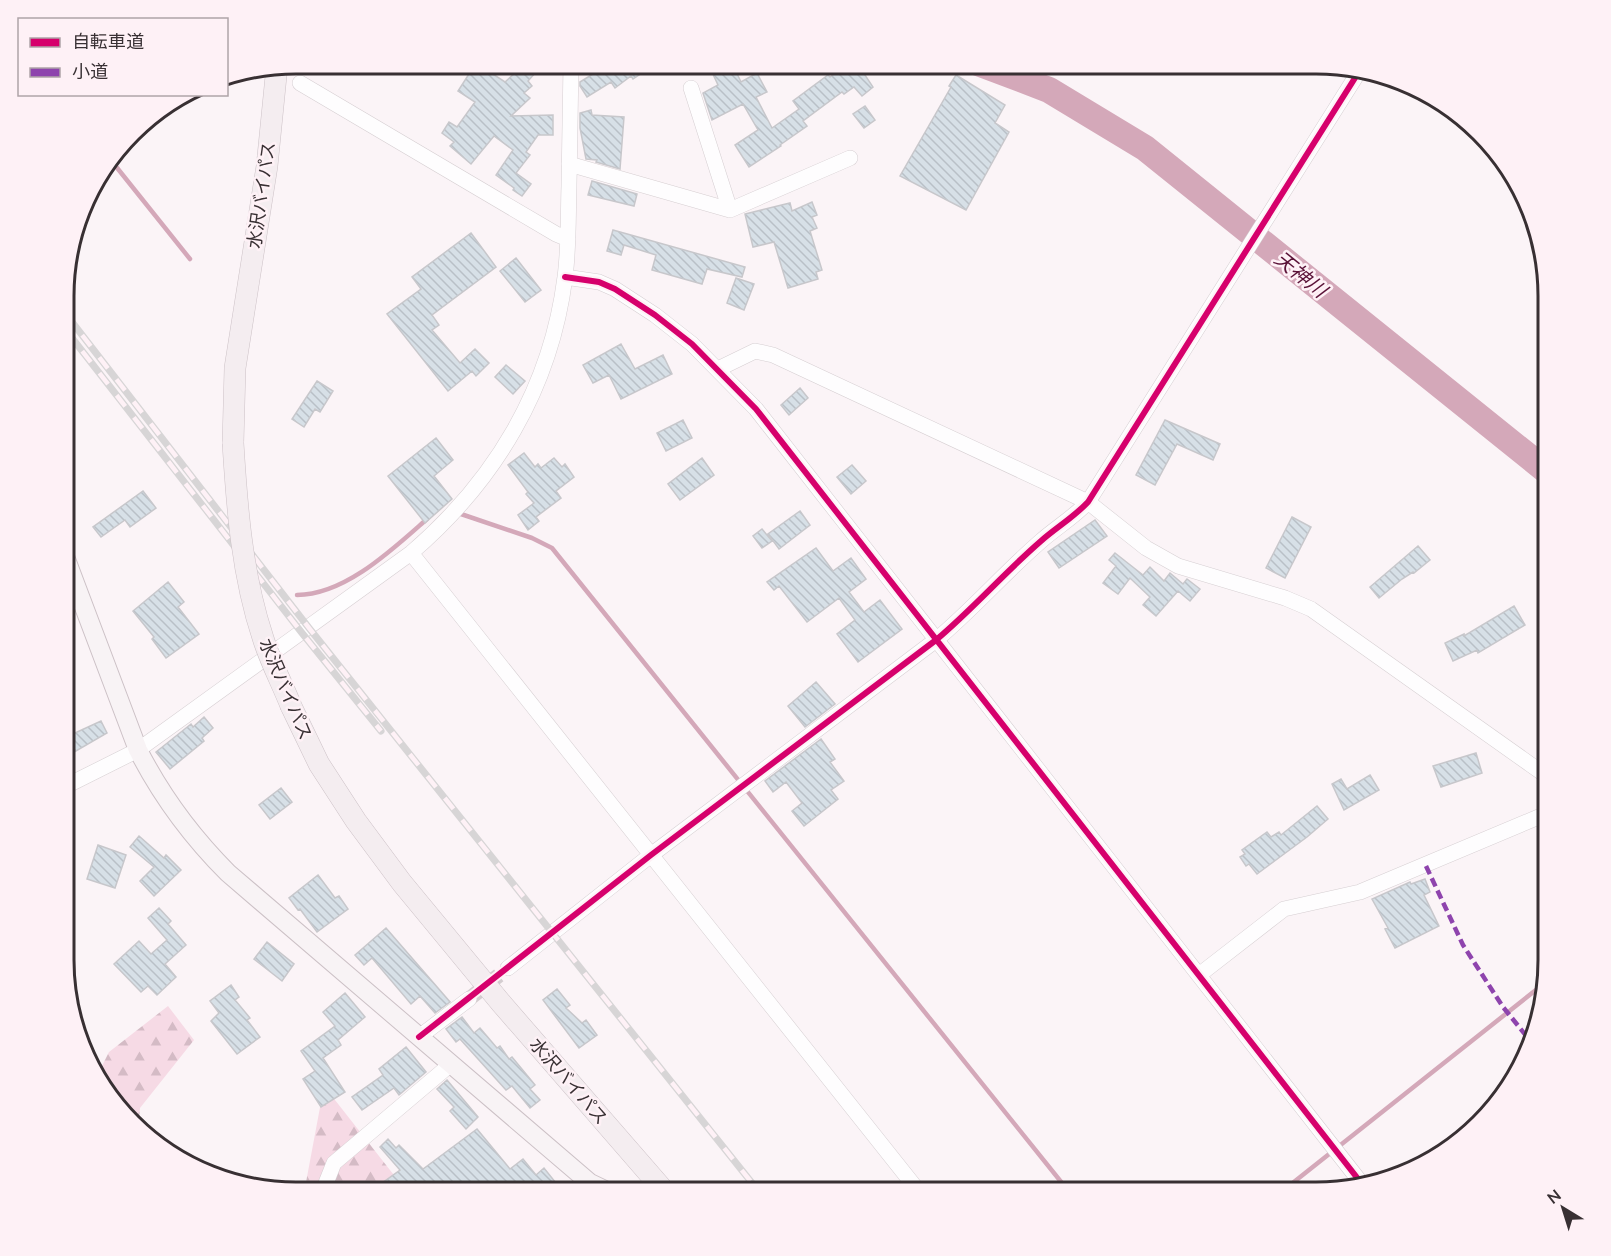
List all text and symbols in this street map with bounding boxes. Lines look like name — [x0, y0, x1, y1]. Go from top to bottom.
legend — [18, 18, 228, 96]
text: 自転車道 — [72, 30, 144, 53]
text: 小道 — [72, 60, 108, 83]
street label: 水沢バイパス — [242, 140, 280, 250]
water label: 天神川 — [1270, 245, 1334, 304]
street label: 水沢バイパス — [254, 635, 318, 743]
street label: 水沢バイパス — [525, 1033, 613, 1129]
north arrow — [1533, 1178, 1593, 1238]
text: N — [1543, 1185, 1565, 1208]

